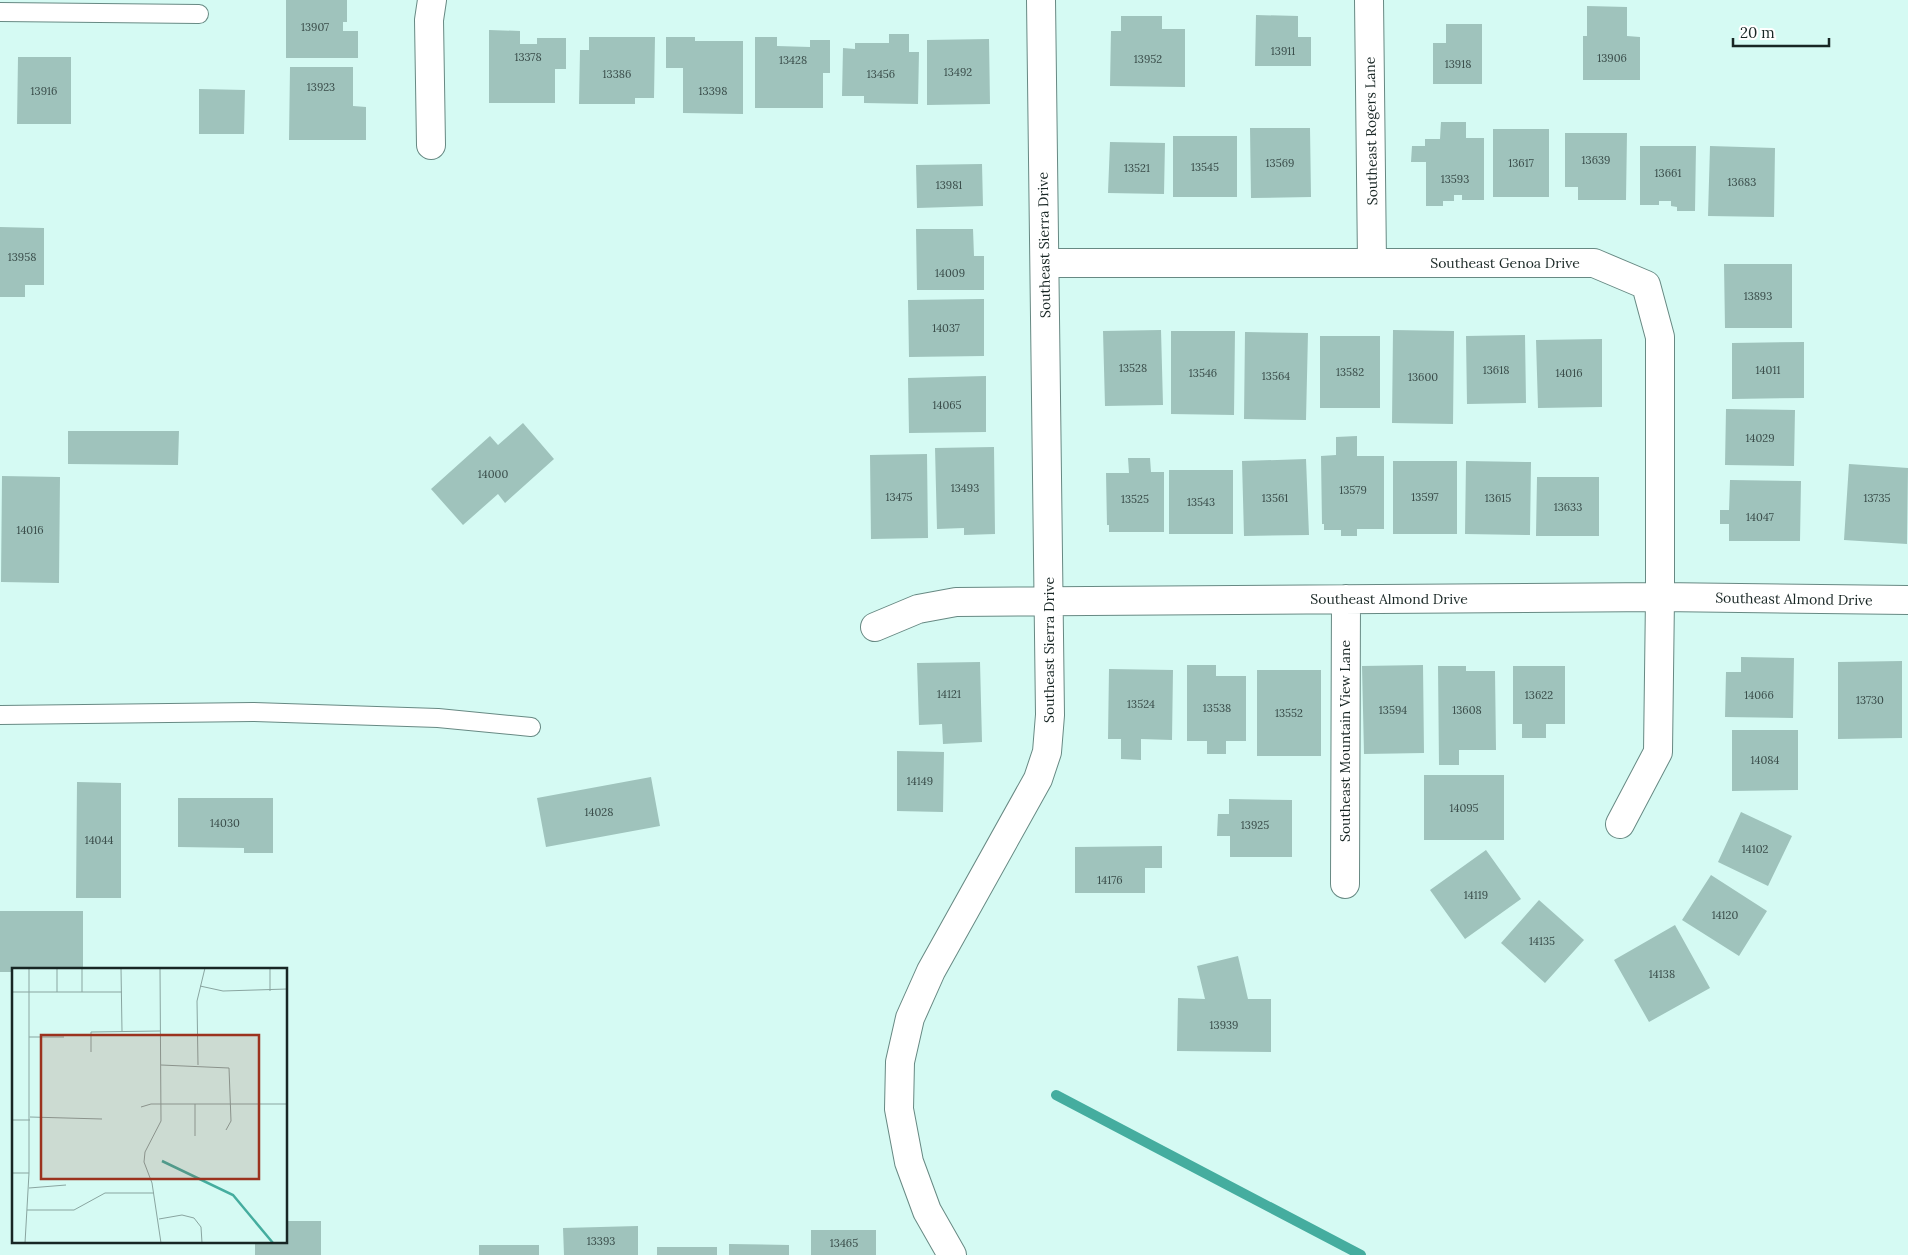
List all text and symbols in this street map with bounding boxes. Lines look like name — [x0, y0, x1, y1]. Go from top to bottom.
scale bar — [1733, 15, 1829, 47]
house number: 13907 — [301, 20, 329, 34]
text: 20 m — [1740, 23, 1775, 42]
house number: 13911 — [1271, 44, 1295, 58]
house number: 13378 — [514, 50, 542, 64]
house number: 13906 — [1597, 51, 1627, 65]
house number: 13952 — [1134, 52, 1162, 66]
house number: 13428 — [779, 53, 807, 67]
street label: Southeast Rogers Lane — [1361, 56, 1381, 206]
house number: 13918 — [1445, 57, 1471, 71]
house number: 13492 — [944, 65, 972, 79]
house number: 13386 — [603, 67, 631, 81]
house number: 13456 — [867, 67, 895, 81]
house number: 13923 — [307, 80, 335, 94]
house number: 13916 — [31, 84, 57, 98]
house number: 13398 — [699, 84, 727, 98]
house number: 13639 — [1582, 153, 1610, 167]
house number: 13569 — [1266, 156, 1294, 170]
house number: 13617 — [1508, 156, 1534, 170]
house number: 13545 — [1191, 160, 1219, 174]
house number: 13521 — [1124, 161, 1150, 175]
house number: 13661 — [1655, 166, 1681, 180]
street label: Southeast Sierra Drive — [1034, 171, 1054, 318]
house number: 13593 — [1441, 172, 1469, 186]
house number: 13683 — [1728, 175, 1756, 189]
house number: 13981 — [936, 178, 962, 192]
house number: 13958 — [8, 250, 36, 264]
street label: Southeast Genoa Drive — [1430, 254, 1580, 272]
house number: 14009 — [935, 266, 965, 280]
house number: 13893 — [1744, 289, 1772, 303]
house number: 14037 — [932, 321, 960, 335]
house number: 13528 — [1119, 361, 1147, 375]
house number: 13618 — [1483, 363, 1509, 377]
house number: 14011 — [1756, 363, 1780, 377]
house number: 13582 — [1336, 365, 1364, 379]
house number: 13546 — [1189, 366, 1217, 380]
house number: 14016 — [1555, 366, 1583, 380]
house number: 13564 — [1262, 369, 1290, 383]
house number: 13600 — [1408, 370, 1438, 384]
house number: 14065 — [932, 398, 962, 412]
house number: 14029 — [1746, 431, 1775, 445]
house number: 14000 — [478, 467, 508, 481]
house number: 13493 — [951, 481, 979, 495]
house number: 13579 — [1339, 483, 1367, 497]
house number: 13475 — [885, 490, 913, 504]
house number: 13597 — [1411, 490, 1439, 504]
house number: 13561 — [1262, 491, 1288, 505]
house number: 13615 — [1485, 491, 1511, 505]
house number: 13735 — [1863, 491, 1891, 505]
house number: 13525 — [1121, 492, 1149, 506]
house number: 13543 — [1187, 495, 1215, 509]
house number: 13633 — [1554, 500, 1582, 514]
house number: 14047 — [1746, 510, 1774, 524]
house number: 14016 — [16, 523, 44, 537]
street label: Southeast Sierra Drive — [1040, 577, 1058, 723]
street label: Southeast Almond Drive — [1715, 589, 1873, 609]
street label: Southeast Almond Drive — [1310, 590, 1468, 608]
street label: Southeast Mountain View Lane — [1336, 640, 1354, 842]
house number: 14121 — [937, 687, 961, 701]
house number: 13622 — [1525, 688, 1553, 702]
house number: 14066 — [1744, 688, 1774, 702]
house number: 13730 — [1856, 693, 1884, 707]
house number: 13524 — [1127, 697, 1155, 711]
house number: 13538 — [1203, 701, 1231, 715]
house number: 13594 — [1379, 703, 1407, 717]
house number: 13608 — [1452, 703, 1482, 717]
house number: 13552 — [1275, 706, 1303, 720]
house number: 14084 — [1751, 753, 1780, 767]
house number: 14149 — [907, 774, 933, 788]
house number: 14095 — [1449, 801, 1479, 815]
house number: 14028 — [585, 805, 613, 819]
house number: 14030 — [210, 816, 240, 830]
house number: 13925 — [1241, 818, 1269, 832]
house number: 14044 — [85, 833, 113, 847]
house number: 14102 — [1742, 842, 1768, 856]
house number: 14176 — [1097, 873, 1123, 887]
house number: 14119 — [1464, 888, 1488, 902]
house number: 14120 — [1712, 908, 1739, 922]
house number: 14135 — [1529, 934, 1555, 948]
house number: 14138 — [1649, 967, 1675, 981]
inset map — [12, 968, 288, 1242]
house number: 13939 — [1210, 1018, 1238, 1032]
house number: 13393 — [587, 1234, 615, 1248]
house number: 13465 — [830, 1236, 858, 1250]

